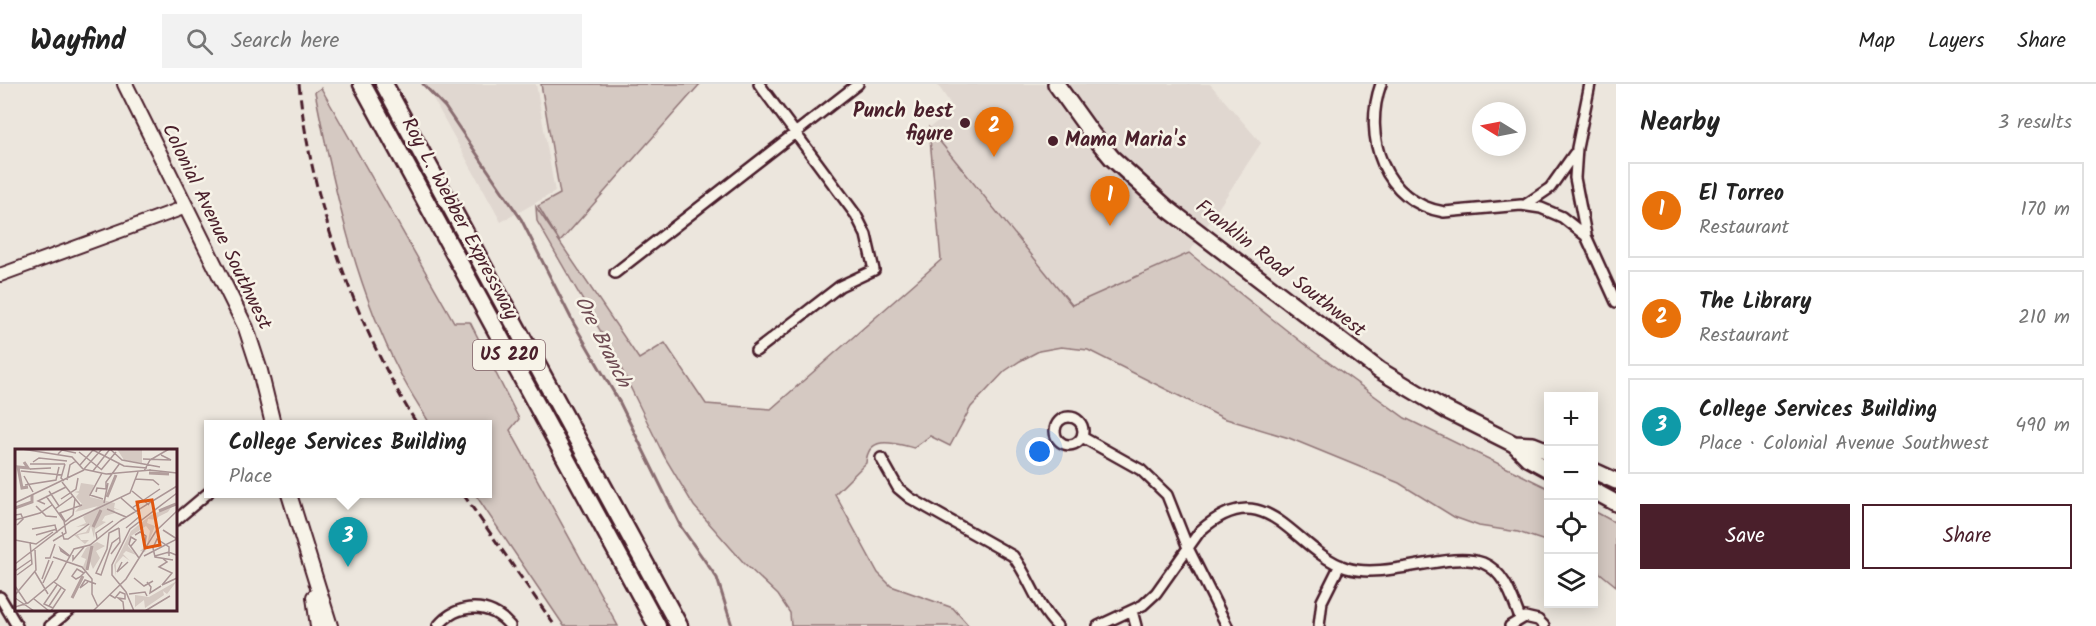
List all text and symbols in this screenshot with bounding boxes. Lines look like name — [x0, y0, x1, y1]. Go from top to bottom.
search box — [162, 14, 582, 68]
text: Wayfind — [30, 19, 126, 64]
text: Search here — [231, 24, 339, 59]
icon: search — [183, 25, 216, 58]
text: Map — [1858, 25, 1895, 58]
text: Layers — [1928, 25, 1984, 58]
text: Share — [2017, 25, 2066, 58]
place label: Punch best figure — [853, 96, 954, 151]
north arrow — [1472, 102, 1526, 156]
text: Nearby — [1640, 102, 1720, 144]
pin: 2 — [974, 107, 1014, 157]
text: 3 results — [1998, 107, 2072, 139]
street label: Roy L. Webber Expressway — [392, 112, 526, 327]
marker: Punch best figure — [958, 116, 972, 130]
street label: Colonial Avenue Southwest — [152, 118, 280, 336]
place label: Mama Maria's — [1065, 125, 1187, 157]
marker: Mama Maria's — [1046, 134, 1060, 148]
pin: 1 — [1090, 176, 1130, 226]
text: El Torreo — [1699, 177, 1784, 212]
street label: Franklin Road Southwest — [1188, 192, 1373, 346]
text: 1 — [1658, 194, 1665, 226]
text: 170 m — [2021, 194, 2070, 226]
text: Restaurant — [1699, 212, 1789, 244]
text: The Library — [1699, 285, 1811, 320]
water label: Ore Branch — [565, 290, 640, 395]
text: 2 — [1656, 302, 1667, 334]
text: 210 m — [2018, 302, 2070, 334]
text: Restaurant — [1699, 320, 1789, 352]
road number: US 220 — [473, 340, 545, 370]
map controls — [1544, 392, 1598, 608]
button: + — [1544, 392, 1598, 446]
text: College Services Building — [1699, 393, 1937, 428]
text: 3 — [1656, 410, 1667, 442]
text: 490 m — [2015, 410, 2070, 442]
popup — [204, 420, 492, 498]
text: College Services Building — [229, 426, 467, 461]
text: Place · Colonial Avenue Southwest — [1699, 428, 1989, 460]
your location — [1025, 437, 1054, 466]
button: − — [1544, 446, 1598, 500]
inset map — [15, 449, 177, 611]
text: Place — [229, 461, 272, 493]
button: locate — [1544, 500, 1598, 554]
button: Save — [1640, 504, 1850, 569]
button: Share — [1862, 504, 2072, 569]
pin: 3 — [328, 518, 368, 567]
button: layers — [1544, 554, 1598, 608]

